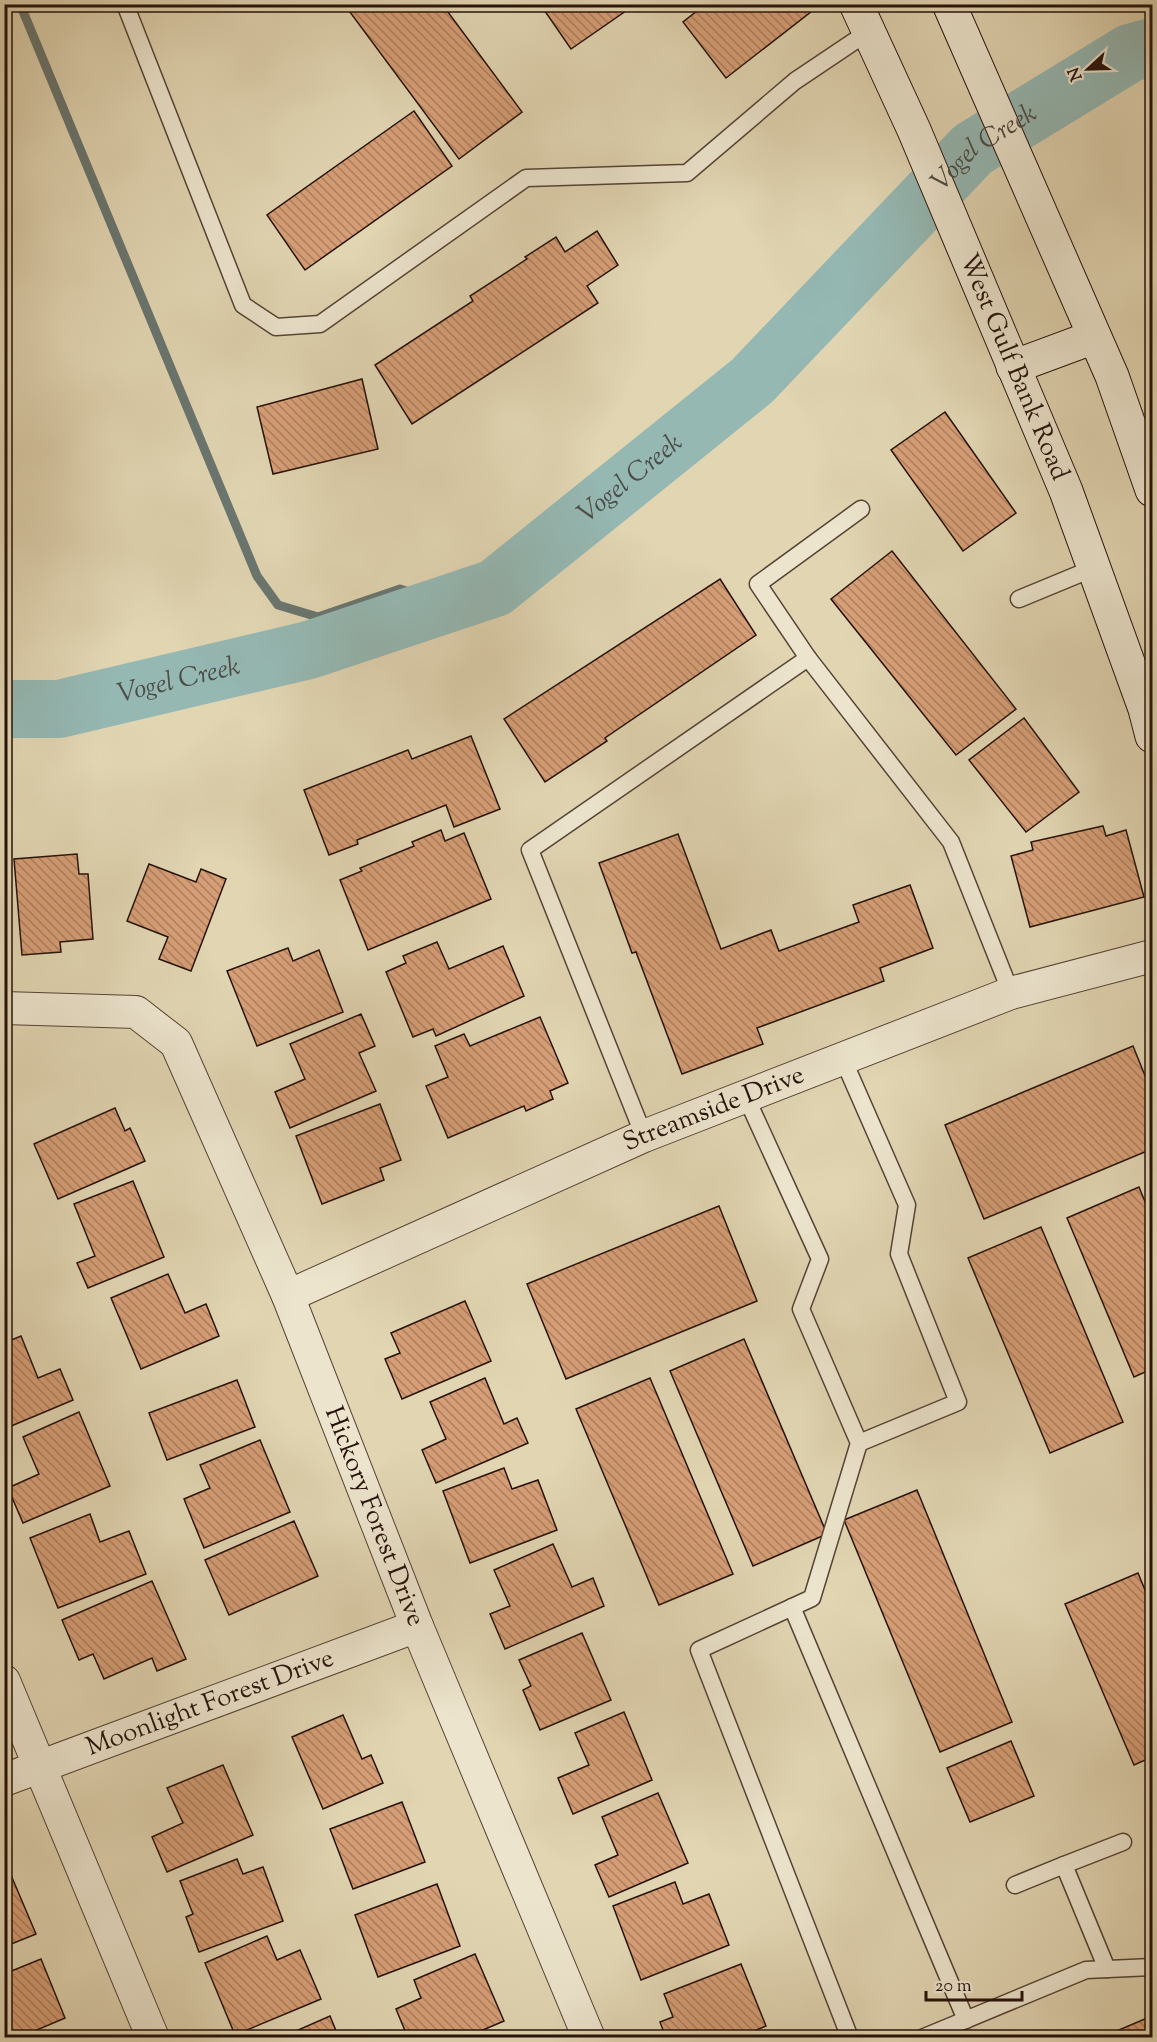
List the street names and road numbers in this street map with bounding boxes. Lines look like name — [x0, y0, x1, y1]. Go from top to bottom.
street label: West Gulf Bank Road — [950, 248, 1078, 487]
street label: Streamside Drive — [617, 1057, 810, 1162]
street label: Hickory Forest Drive — [315, 1401, 434, 1632]
street label: Moonlight Forest Drive — [81, 1640, 339, 1766]

